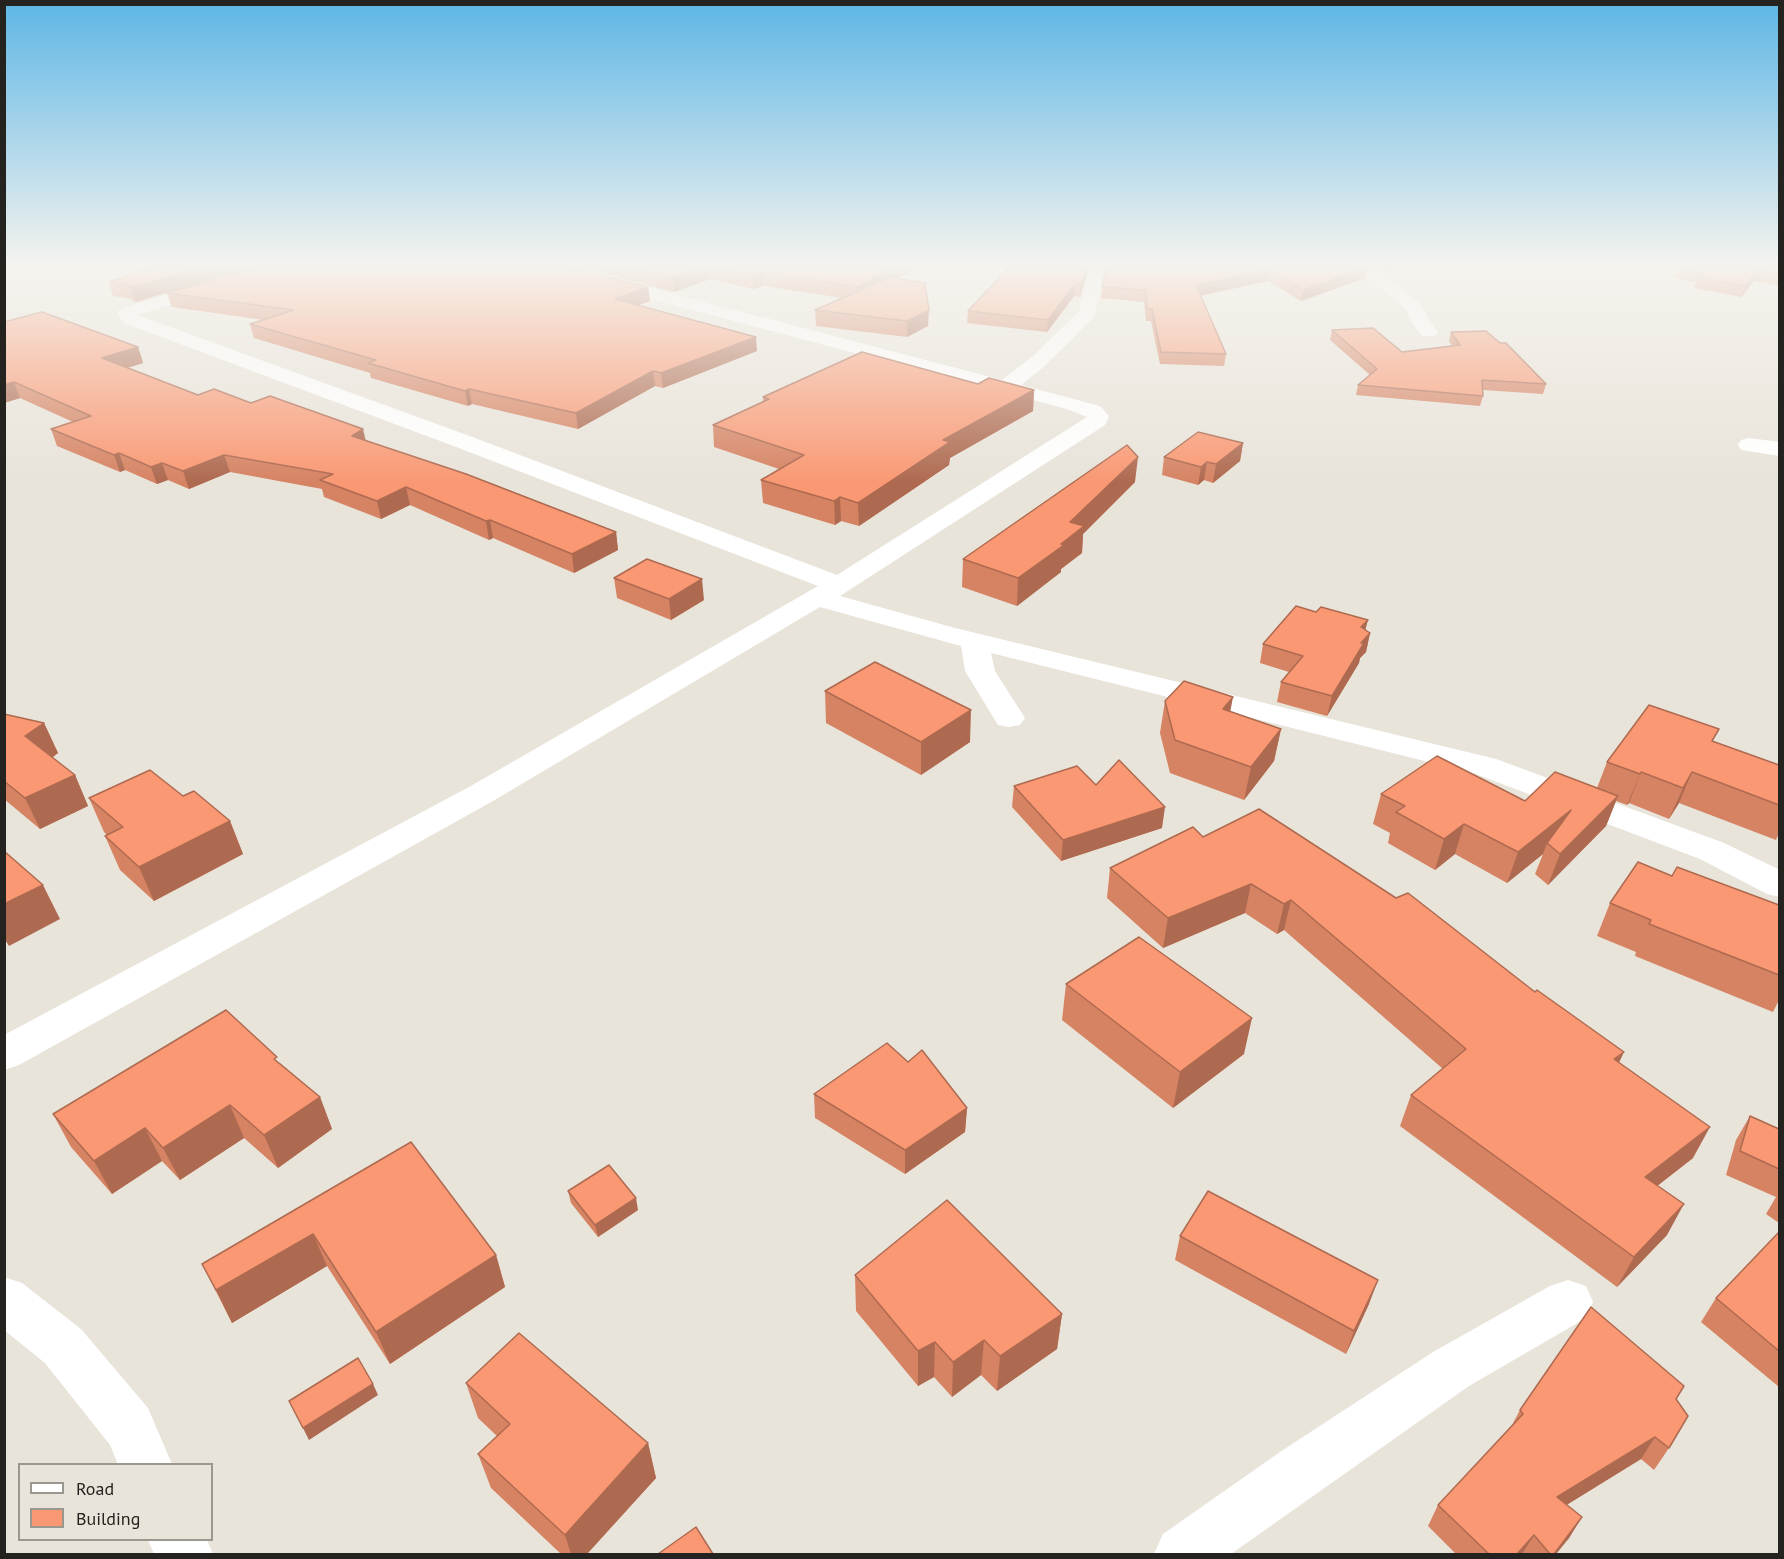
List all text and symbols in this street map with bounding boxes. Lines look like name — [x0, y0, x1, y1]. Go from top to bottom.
legend — [18, 1463, 213, 1541]
text: Road — [76, 1477, 114, 1500]
text: Building — [76, 1507, 140, 1530]

